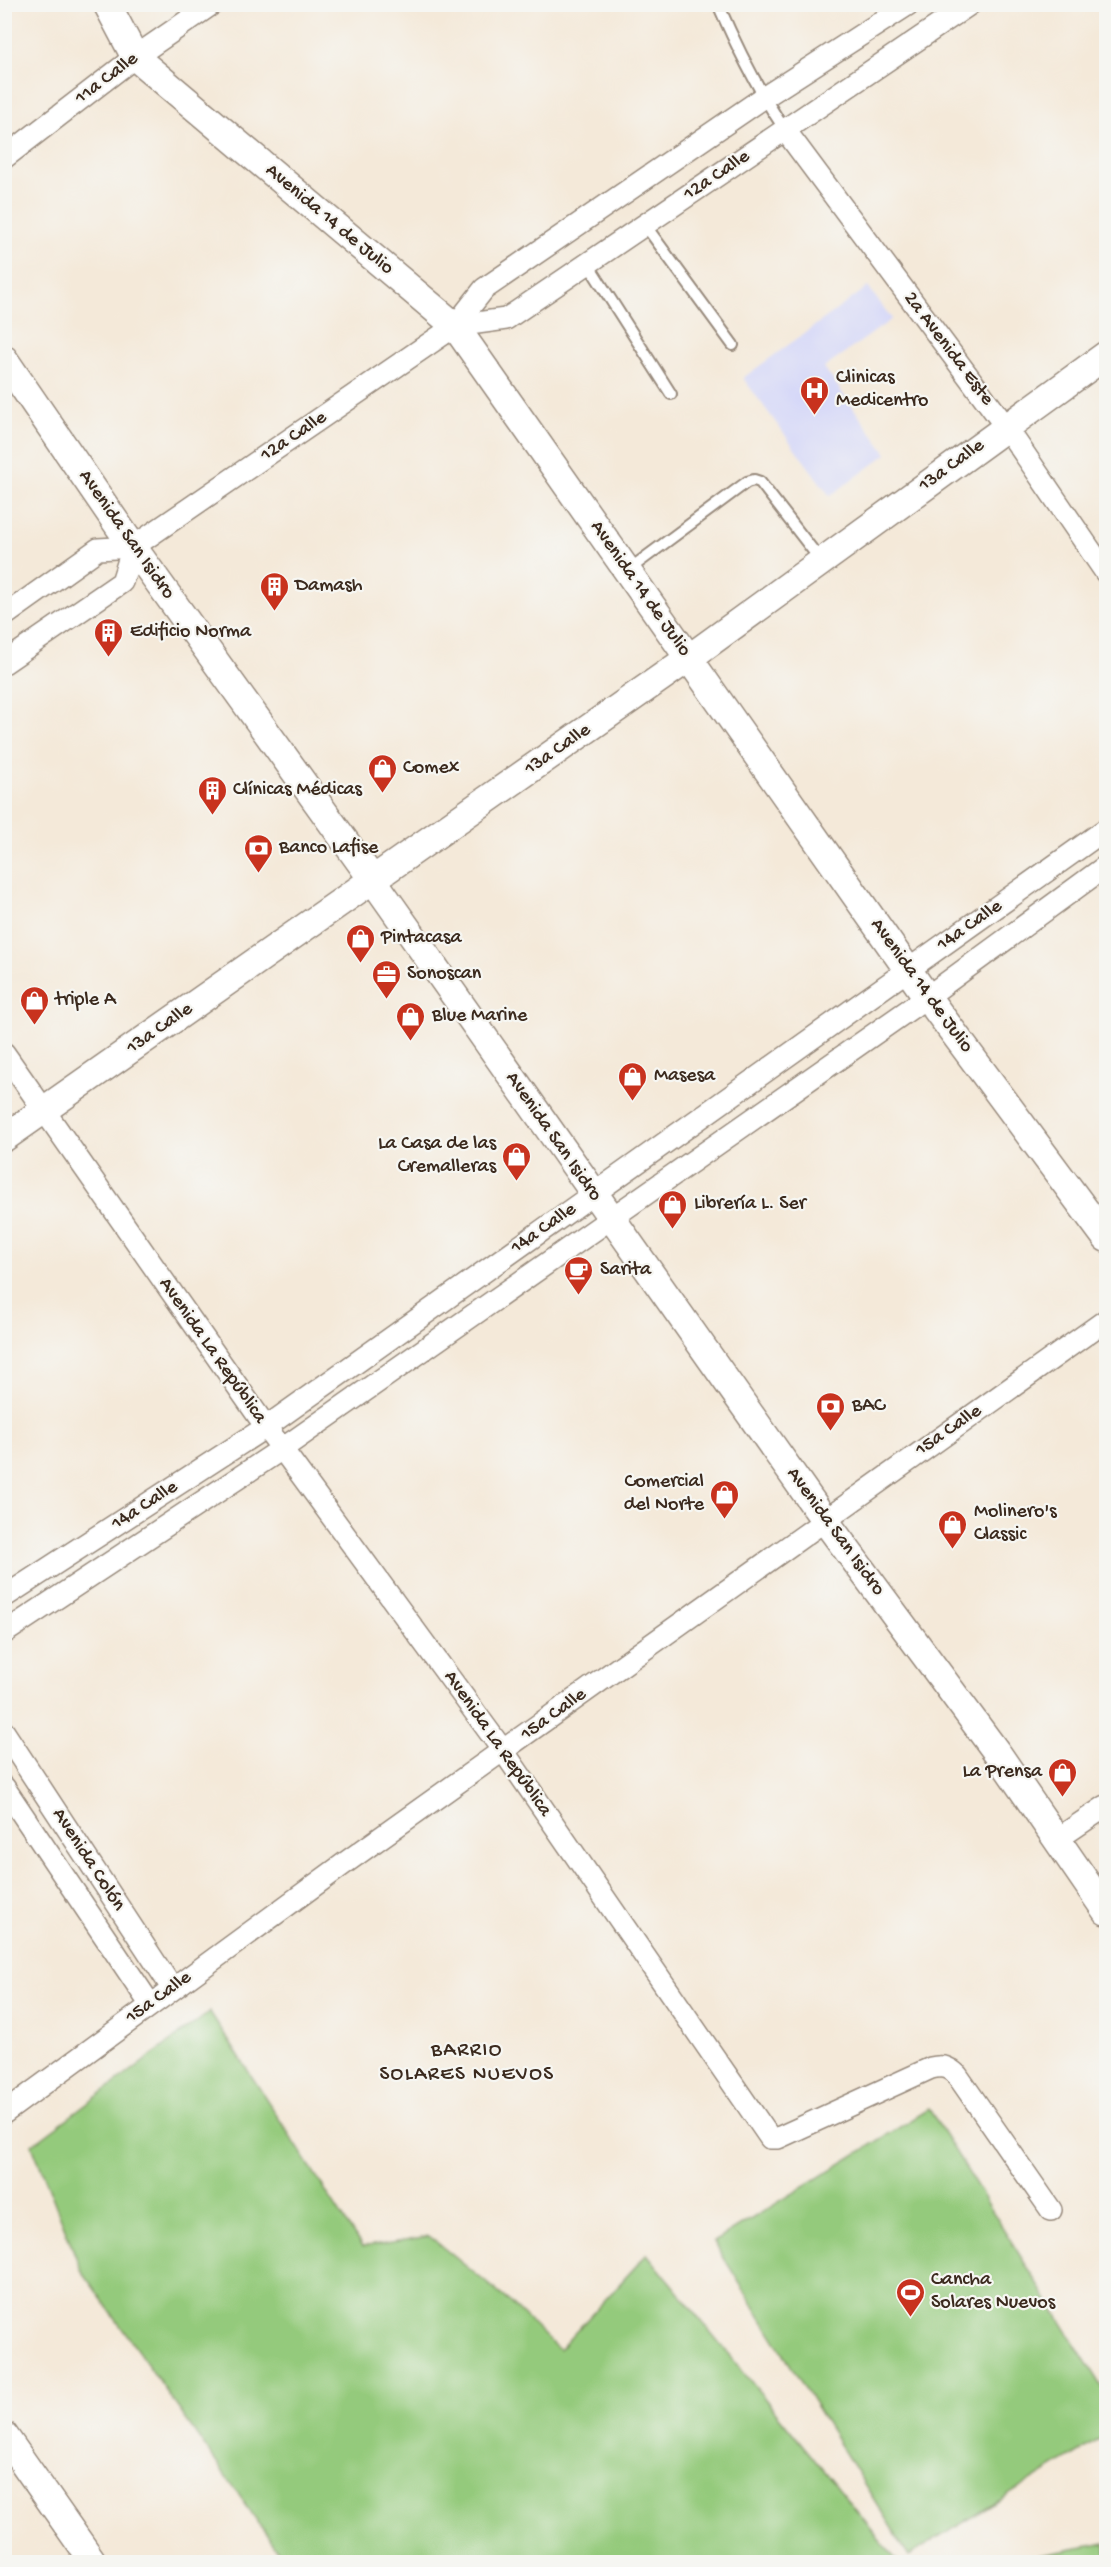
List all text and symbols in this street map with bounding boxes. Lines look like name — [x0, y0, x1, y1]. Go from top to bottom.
street label: 11a Calle — [70, 47, 144, 111]
street label: 12a Calle — [679, 145, 755, 207]
street label: Avenida 14 de Julio — [260, 160, 398, 280]
street label: 2a Avenida Este — [898, 288, 999, 411]
place label: Clinicas Medicentro — [836, 367, 929, 413]
hospital icon: Clinicas Medicentro — [799, 374, 831, 416]
street label: 12a Calle — [256, 406, 332, 468]
street label: 13a Calle — [914, 434, 990, 498]
street label: Avenida San Isidro — [73, 466, 179, 604]
street label: Avenida 14 de Julio — [585, 517, 695, 661]
building icon: Damash — [258, 570, 290, 612]
place label: Damash — [293, 575, 363, 598]
building icon: Edificio Norma — [93, 616, 125, 658]
place label: Edificio Norma — [130, 621, 252, 644]
street label: 13a Calle — [520, 719, 596, 782]
shop icon: Comex — [366, 752, 398, 794]
place label: Comex — [403, 757, 460, 780]
building icon: Clínicas Médicas — [196, 774, 228, 816]
place label: Clínicas Médicas — [233, 779, 363, 802]
bank icon: Banco Lafise — [242, 832, 274, 874]
place label: Banco Lafise — [278, 837, 379, 860]
street label: 14a Calle — [932, 895, 1008, 957]
street label: Avenida 14 de Julio — [865, 914, 977, 1058]
shop icon: Pintacasa — [344, 922, 376, 964]
place label: Pintacasa — [380, 927, 462, 950]
office icon: Sonoscan — [370, 958, 402, 1000]
place label: Sonoscan — [407, 963, 482, 986]
shop icon: triple A — [18, 984, 50, 1026]
place label: triple A — [53, 989, 117, 1012]
street label: 13a Calle — [122, 998, 198, 1061]
shop icon: Blue Marine — [395, 1000, 427, 1042]
place label: Blue Marine — [431, 1005, 528, 1028]
shop icon: Masesa — [617, 1060, 649, 1102]
place label: Masesa — [654, 1065, 716, 1088]
street label: Avenida San Isidro — [500, 1068, 606, 1206]
place label: La Casa de las Cremalleras — [378, 1133, 497, 1179]
shop icon: La Casa de las Cremalleras — [501, 1140, 533, 1182]
shop icon: Librería L. Ser — [657, 1188, 689, 1230]
place label: Librería L. Ser — [694, 1193, 808, 1216]
street label: 14a Calle — [506, 1198, 582, 1260]
cafe icon: Sarita — [563, 1254, 595, 1296]
place label: Sarita — [600, 1259, 652, 1282]
street label: Avenida La República — [153, 1274, 271, 1429]
bank icon: BAC — [815, 1390, 847, 1432]
place label: BAC — [851, 1395, 886, 1418]
street label: 15a Calle — [911, 1400, 987, 1463]
street label: Avenida San Isidro — [781, 1463, 889, 1601]
place label: Comercial del Norte — [624, 1471, 705, 1517]
street label: 14a Calle — [107, 1476, 183, 1536]
shop icon: Comercial del Norte — [709, 1478, 741, 1520]
place label: Molinero's Classic — [974, 1501, 1057, 1547]
shop icon: Molinero's Classic — [937, 1508, 969, 1550]
street label: Avenida La República — [438, 1667, 556, 1822]
street label: 15a Calle — [516, 1683, 592, 1747]
shop icon: La Prensa — [1047, 1756, 1079, 1798]
place label: La Prensa — [962, 1761, 1043, 1784]
street label: Avenida Colón — [46, 1804, 130, 1916]
street label: 15a Calle — [121, 1966, 197, 2030]
district label: BARRIO SOLARES NUEVOS — [379, 2039, 555, 2088]
place label: Cancha Solares Nuevos — [931, 2269, 1056, 2315]
sports icon: Cancha Solares Nuevos — [894, 2276, 926, 2318]

